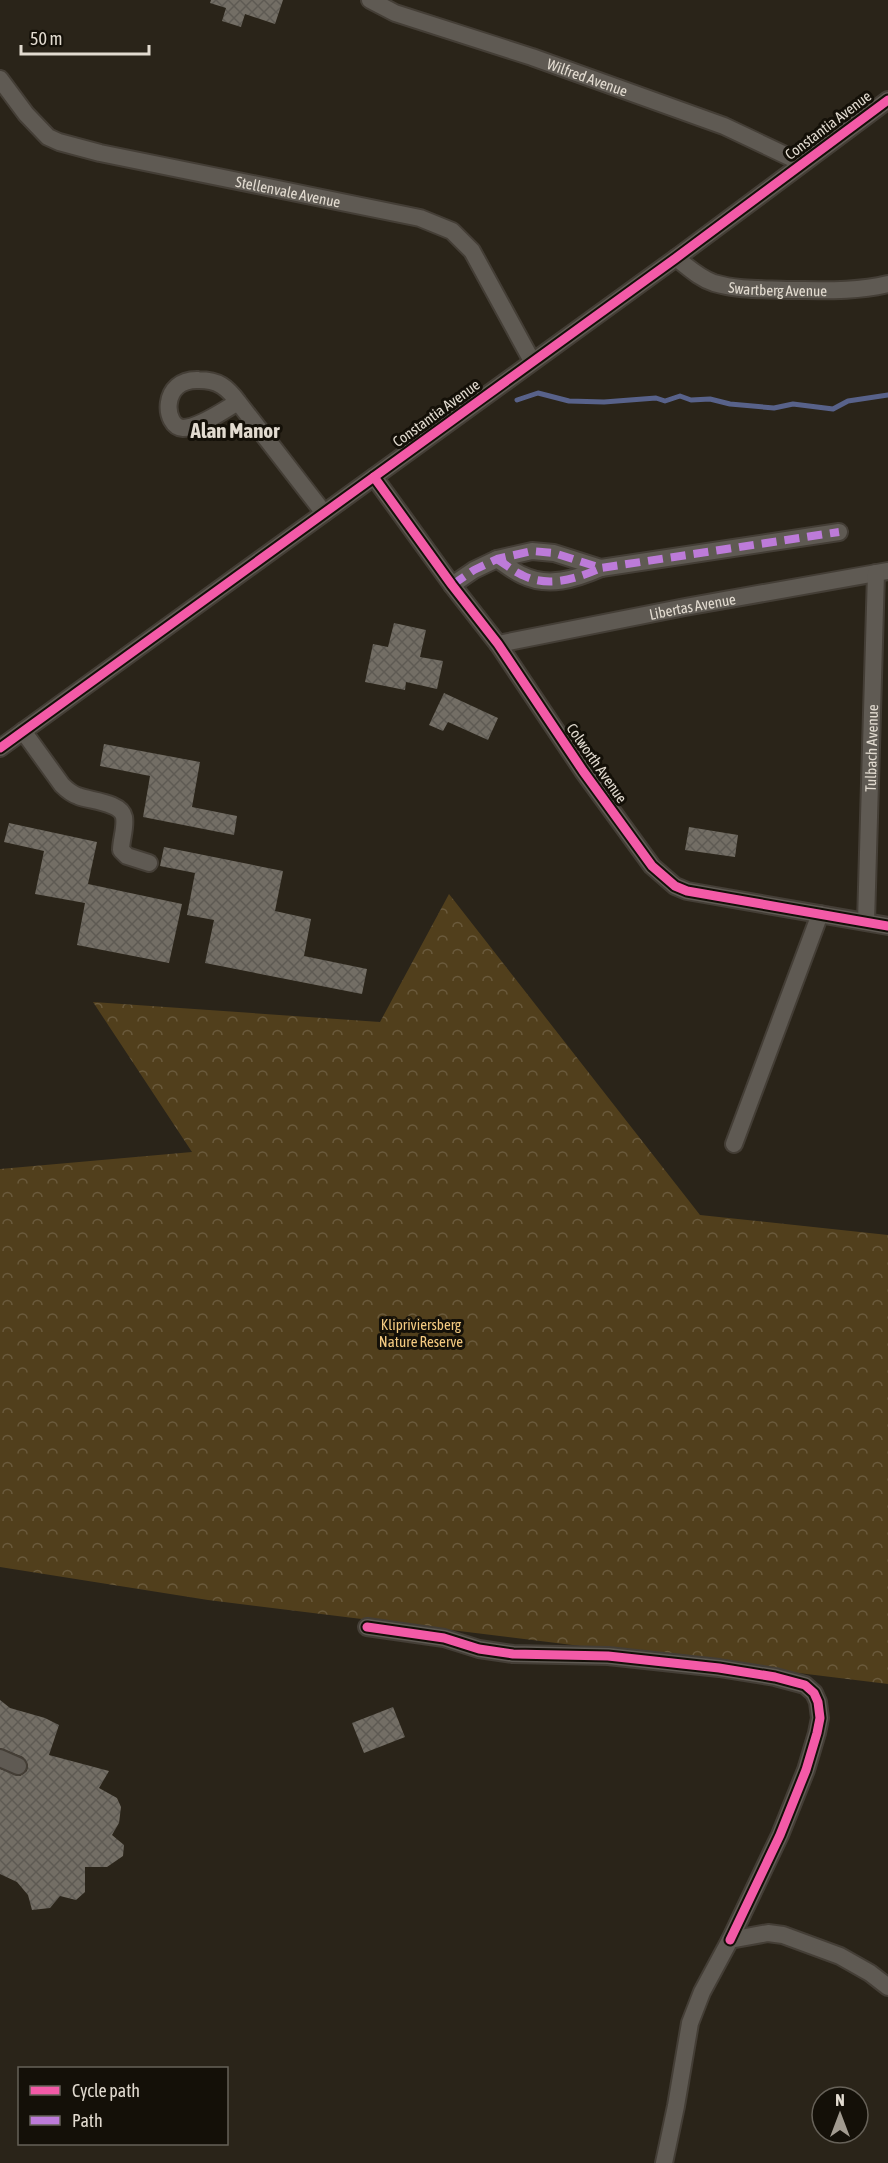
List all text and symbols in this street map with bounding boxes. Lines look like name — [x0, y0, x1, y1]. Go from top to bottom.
scale bar — [21, 18, 148, 56]
text: 50 m — [30, 28, 62, 49]
street label: Wilfred Avenue — [545, 55, 630, 99]
street label: Constantia Avenue — [782, 87, 874, 163]
street label: Stellenvale Avenue — [234, 172, 342, 210]
street label: Swartberg Avenue — [727, 278, 827, 299]
street label: Constantia Avenue — [389, 376, 483, 450]
district label: Alan Manor — [190, 418, 280, 442]
street label: Libertas Avenue — [648, 590, 737, 622]
street label: Tulbach Avenue — [861, 704, 881, 792]
street label: Colworth Avenue — [563, 720, 631, 806]
park label: Klipriviersberg Nature Reserve — [379, 1316, 463, 1350]
legend — [18, 2067, 228, 2145]
text: Cycle path — [72, 2080, 140, 2101]
north arrow — [810, 2085, 870, 2145]
text: N — [835, 2091, 845, 2109]
text: Path — [72, 2110, 103, 2131]

